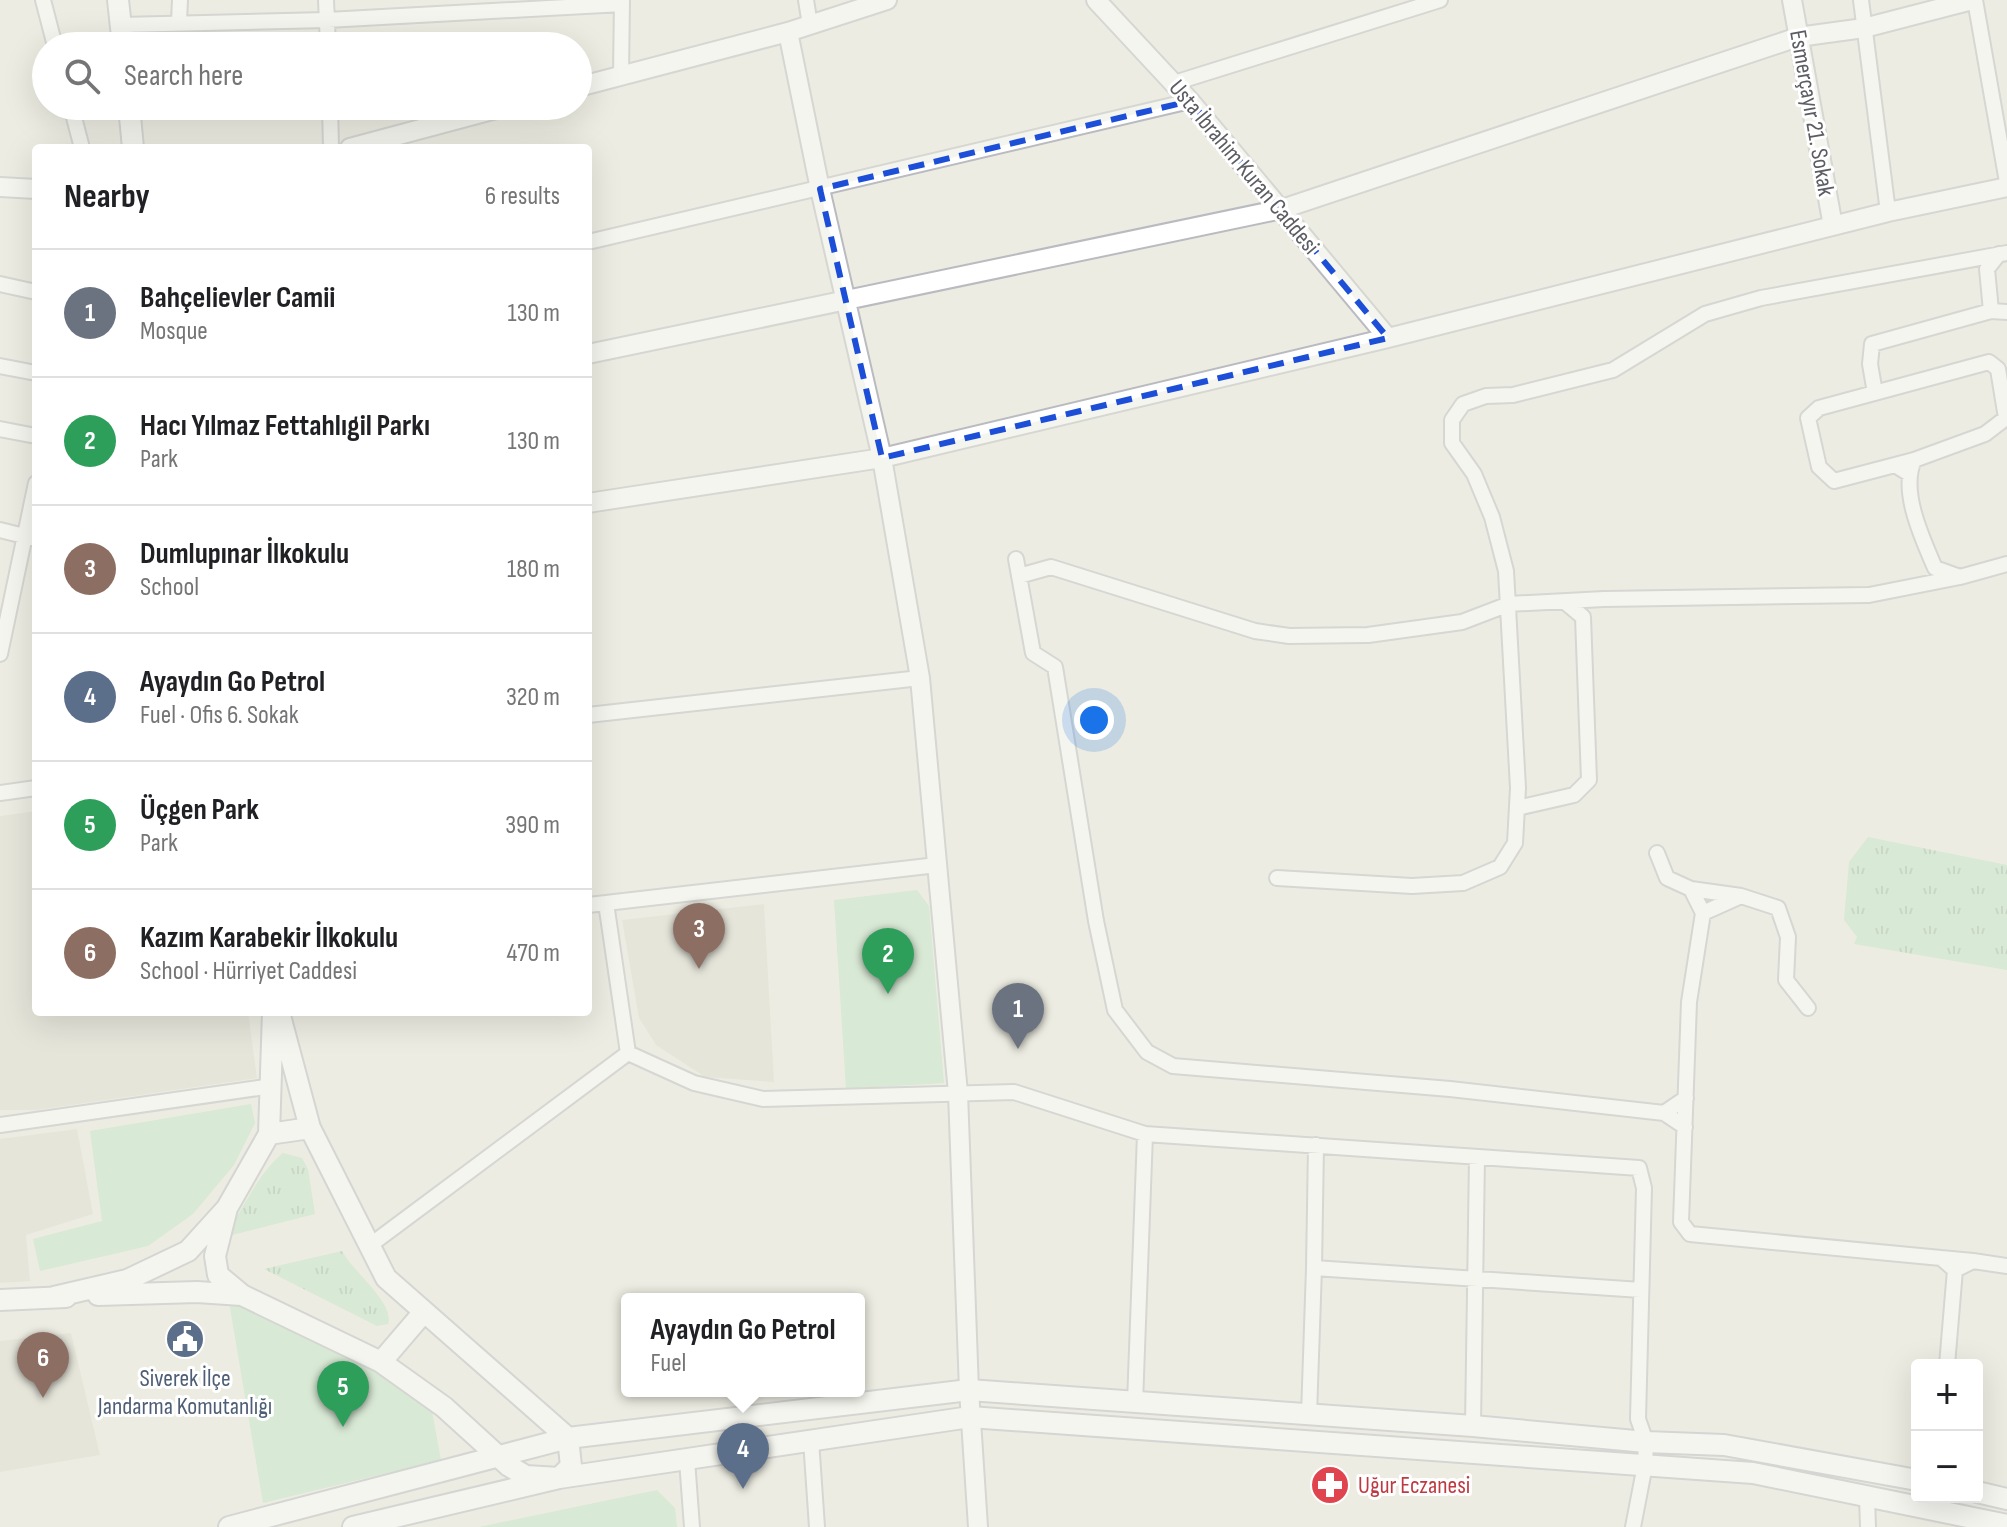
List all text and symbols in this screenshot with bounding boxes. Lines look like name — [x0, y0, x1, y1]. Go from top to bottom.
street label: Esmerçayır 21. Sokak — [1783, 28, 1841, 198]
search box — [32, 32, 592, 120]
icon: search — [60, 54, 104, 98]
text: Search here — [124, 58, 243, 94]
street label: Usta İbrahim Kuran Caddesi — [1163, 74, 1325, 260]
text: Nearby — [64, 176, 150, 217]
text: 6 results — [485, 181, 560, 212]
text: Bahçelievler Camii — [140, 280, 335, 316]
text: 1 — [85, 298, 95, 329]
text: 130 m — [508, 298, 560, 329]
text: Mosque — [140, 316, 208, 347]
text: Hacı Yılmaz Fettahlıgil Parkı — [140, 408, 430, 444]
text: 2 — [84, 426, 96, 457]
text: 130 m — [508, 426, 560, 457]
text: Park — [140, 444, 178, 475]
text: Dumlupınar İlkokulu — [140, 536, 349, 572]
text: 3 — [84, 554, 96, 585]
text: 180 m — [507, 554, 560, 585]
text: School — [140, 572, 199, 603]
text: Ayaydın Go Petrol — [140, 664, 325, 700]
text: 4 — [84, 682, 96, 713]
text: 320 m — [506, 682, 560, 713]
text: Fuel · Ofis 6. Sokak — [140, 700, 299, 731]
your location — [1074, 700, 1114, 740]
text: Üçgen Park — [140, 792, 259, 828]
text: 5 — [84, 810, 96, 841]
text: 390 m — [505, 810, 560, 841]
text: Park — [140, 828, 178, 859]
pin: 3 — [673, 903, 725, 969]
text: Kazım Karabekir İlkokulu — [140, 920, 398, 956]
pin: 2 — [862, 928, 914, 994]
text: 6 — [84, 938, 96, 969]
text: 470 m — [507, 938, 560, 969]
text: School · Hürriyet Caddesi — [140, 956, 357, 987]
pin: 1 — [992, 983, 1044, 1049]
popup — [621, 1293, 865, 1397]
text: Ayaydın Go Petrol — [650, 1312, 836, 1348]
public building icon: Siverek İlçe Jandarma Komutanlığı — [164, 1318, 206, 1360]
pin: 6 — [17, 1332, 69, 1398]
text: Fuel — [650, 1348, 686, 1379]
map controls — [1911, 1359, 1983, 1503]
button: + — [1911, 1359, 1983, 1431]
pin: 5 — [317, 1361, 369, 1427]
place label: Siverek İlçe Jandarma Komutanlığı — [97, 1364, 272, 1421]
pin: 4 — [717, 1423, 769, 1489]
button: − — [1911, 1431, 1983, 1503]
pharmacy icon: Uğur Eczanesi — [1309, 1464, 1351, 1506]
place label: Uğur Eczanesi — [1358, 1471, 1470, 1500]

